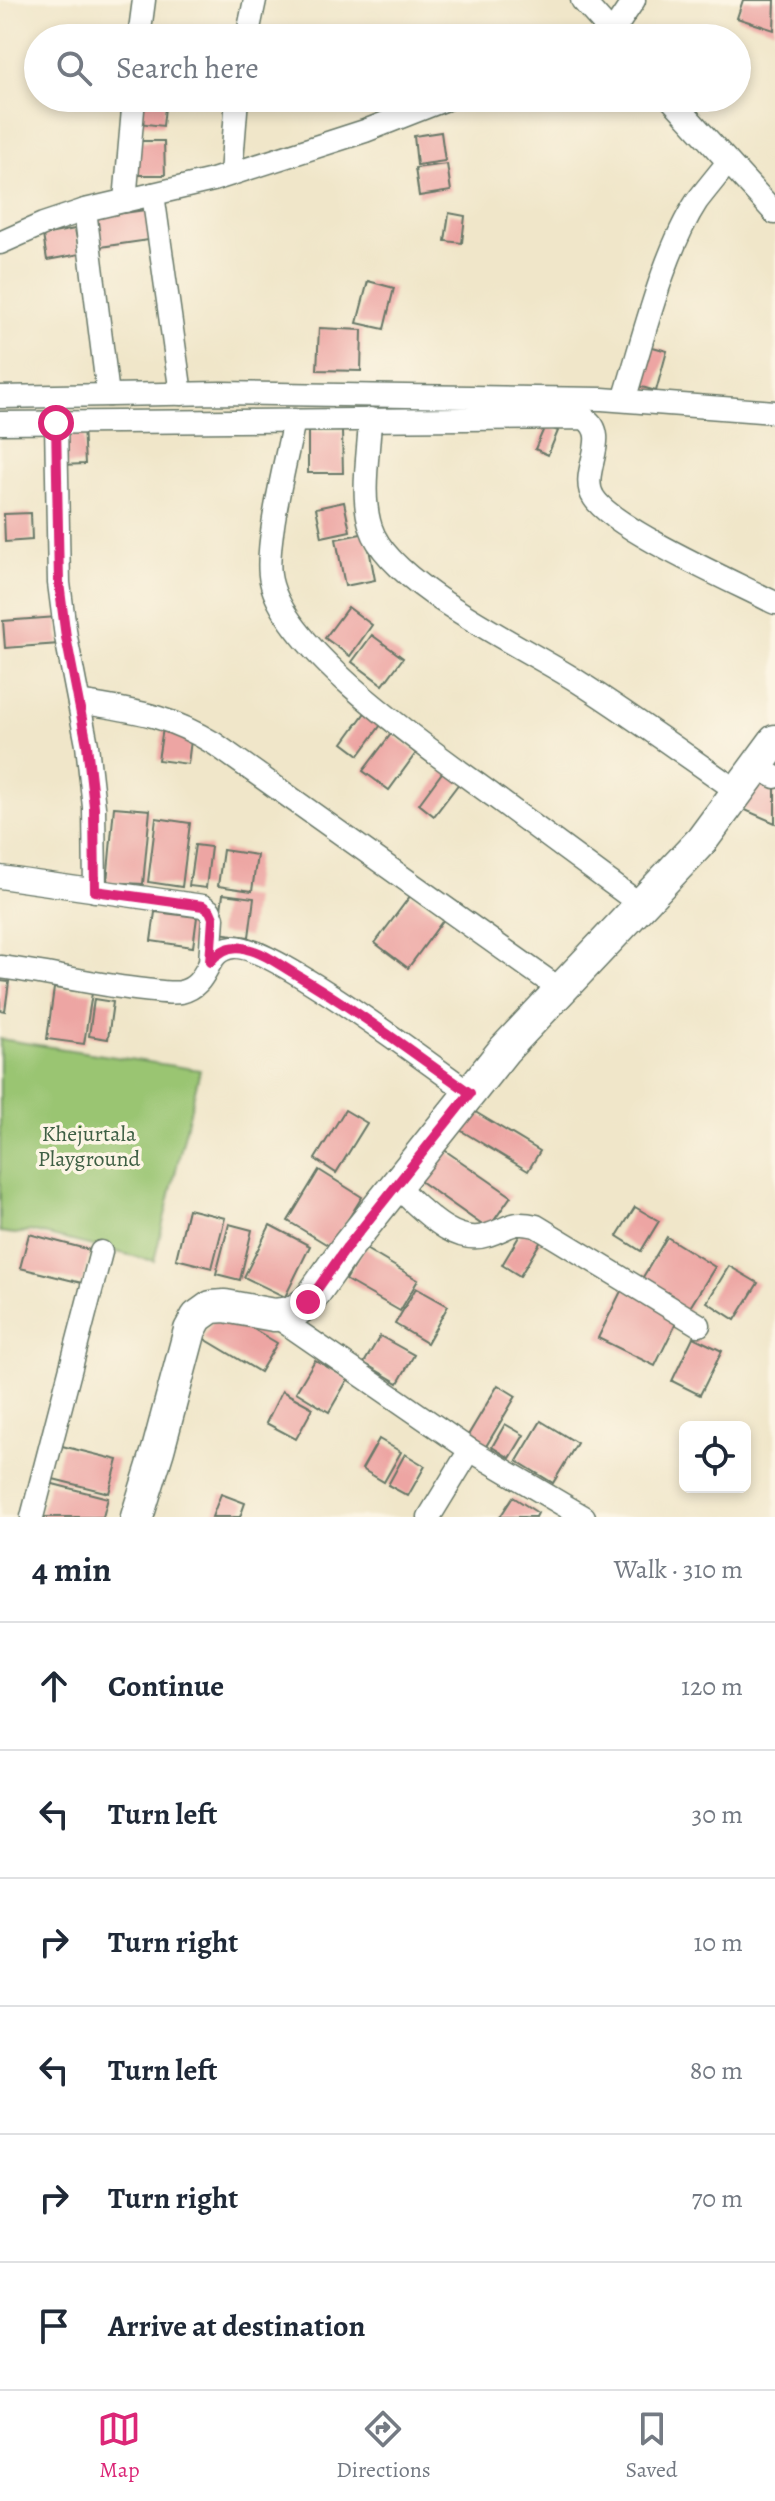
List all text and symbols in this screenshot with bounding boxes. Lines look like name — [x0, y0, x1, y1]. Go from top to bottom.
search box — [24, 24, 751, 112]
icon: search — [52, 46, 96, 90]
text: Search here — [116, 48, 259, 88]
route start — [38, 405, 74, 441]
park label: Khejurtala Playground — [38, 1119, 141, 1174]
route end — [290, 1284, 326, 1320]
map controls — [679, 1421, 751, 1493]
button: locate — [679, 1421, 751, 1493]
text: 4 min — [32, 1546, 111, 1593]
text: Walk · 310 m — [614, 1552, 743, 1587]
icon: ahead — [32, 1664, 76, 1708]
text: Continue — [108, 1666, 224, 1706]
text: 120 m — [681, 1669, 743, 1704]
icon: left — [32, 1792, 76, 1836]
text: Turn left — [108, 1794, 217, 1834]
text: 30 m — [692, 1797, 743, 1832]
icon: right — [32, 1920, 76, 1964]
text: Turn right — [108, 1922, 238, 1962]
text: 10 m — [693, 1925, 743, 1960]
icon: left — [32, 2048, 76, 2092]
text: Turn left — [108, 2050, 217, 2090]
text: 80 m — [690, 2053, 743, 2088]
icon: right — [32, 2176, 76, 2220]
text: Turn right — [108, 2178, 238, 2218]
text: 70 m — [691, 2181, 743, 2216]
icon: arrive — [32, 2304, 76, 2348]
text: Arrive at destination — [108, 2306, 365, 2346]
tab: Map — [97, 2407, 141, 2485]
tab: Directions — [336, 2407, 431, 2485]
tab: Saved — [625, 2407, 678, 2485]

